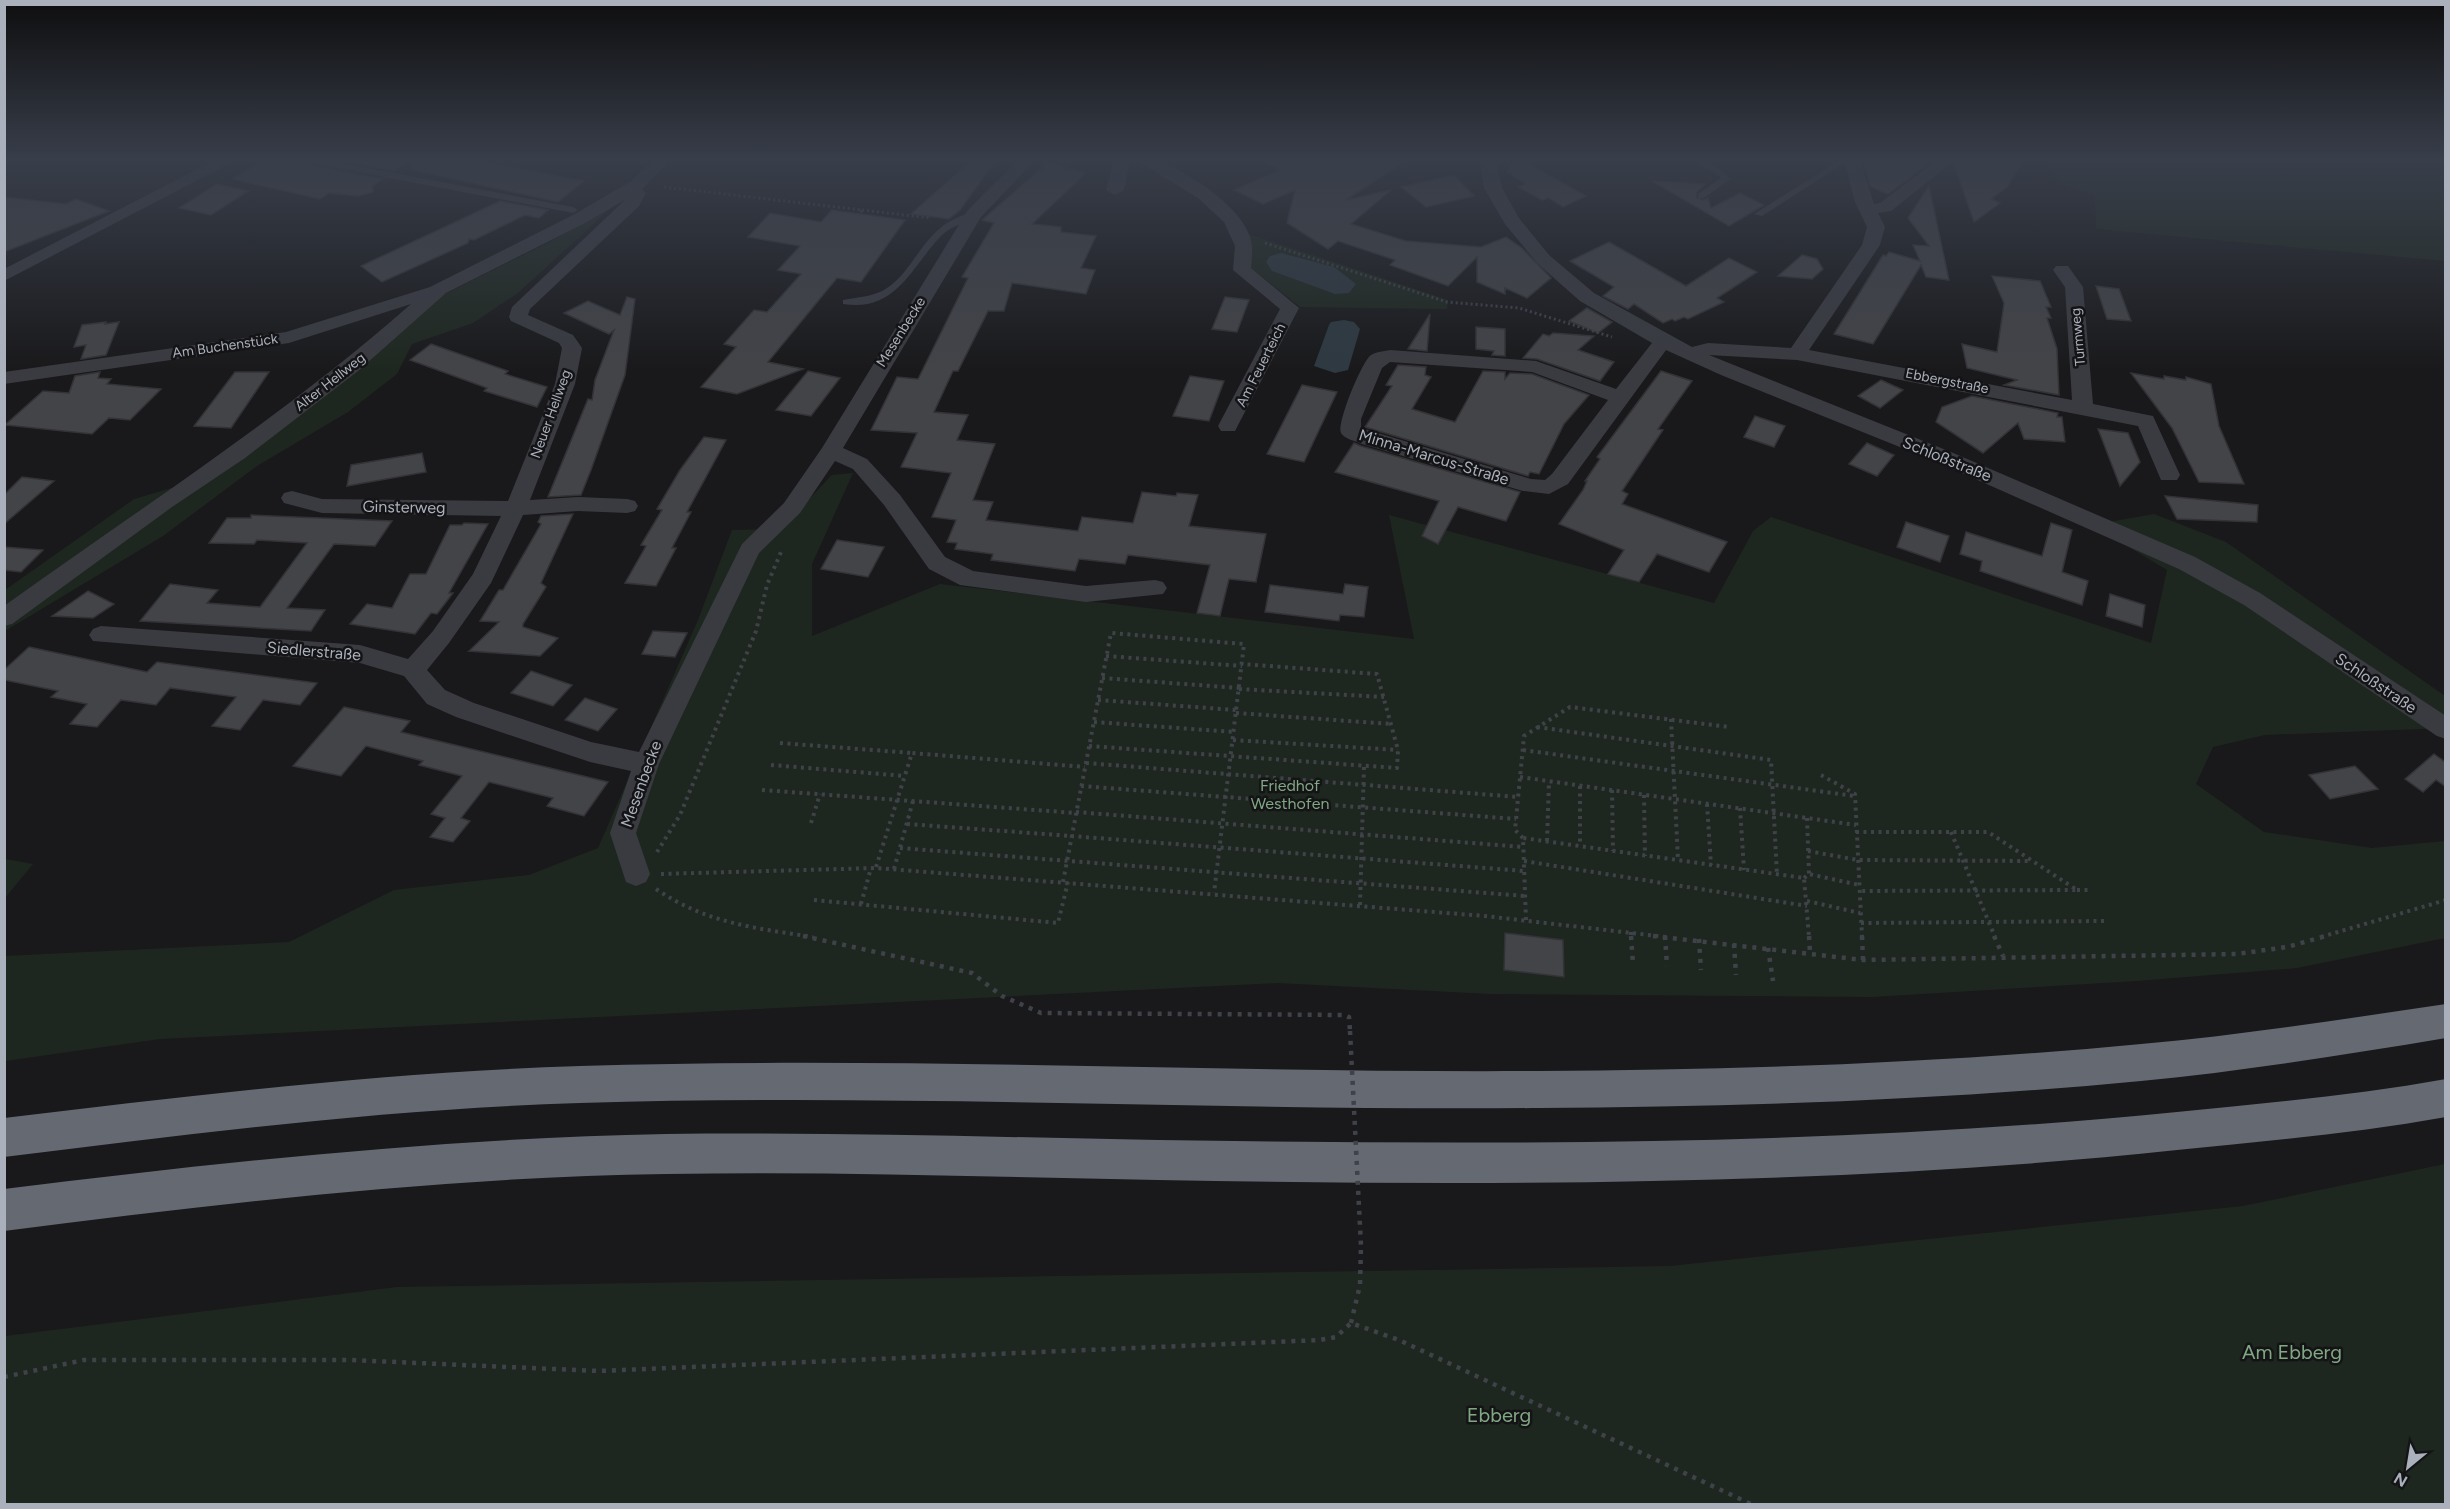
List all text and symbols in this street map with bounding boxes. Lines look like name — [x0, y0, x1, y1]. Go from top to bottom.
street label: Mesenbecke — [873, 294, 929, 370]
street label: Turmweg — [2067, 307, 2089, 367]
street label: Am Feuerteich — [1233, 320, 1289, 410]
street label: Am Buchenstück — [171, 330, 279, 362]
street label: Alter Hellweg — [291, 349, 369, 415]
street label: Ebbergstraße — [1904, 365, 1990, 397]
street label: Neuer Hellweg — [527, 367, 575, 461]
street label: Minna-Marcus-Straße — [1357, 425, 1512, 489]
street label: Schloßstraße — [1900, 433, 1994, 486]
street label: Ginsterweg — [362, 497, 446, 517]
street label: Siedlerstraße — [266, 637, 362, 665]
street label: Schloßstraße — [2332, 649, 2421, 717]
street label: Mesenbecke — [617, 738, 665, 830]
park label: Friedhof Westhofen — [1251, 776, 1329, 813]
park label: Am Ebberg — [2242, 1340, 2342, 1364]
park label: Ebberg — [1467, 1403, 1531, 1427]
north arrow — [2378, 1437, 2438, 1497]
text: N — [2391, 1468, 2411, 1491]

